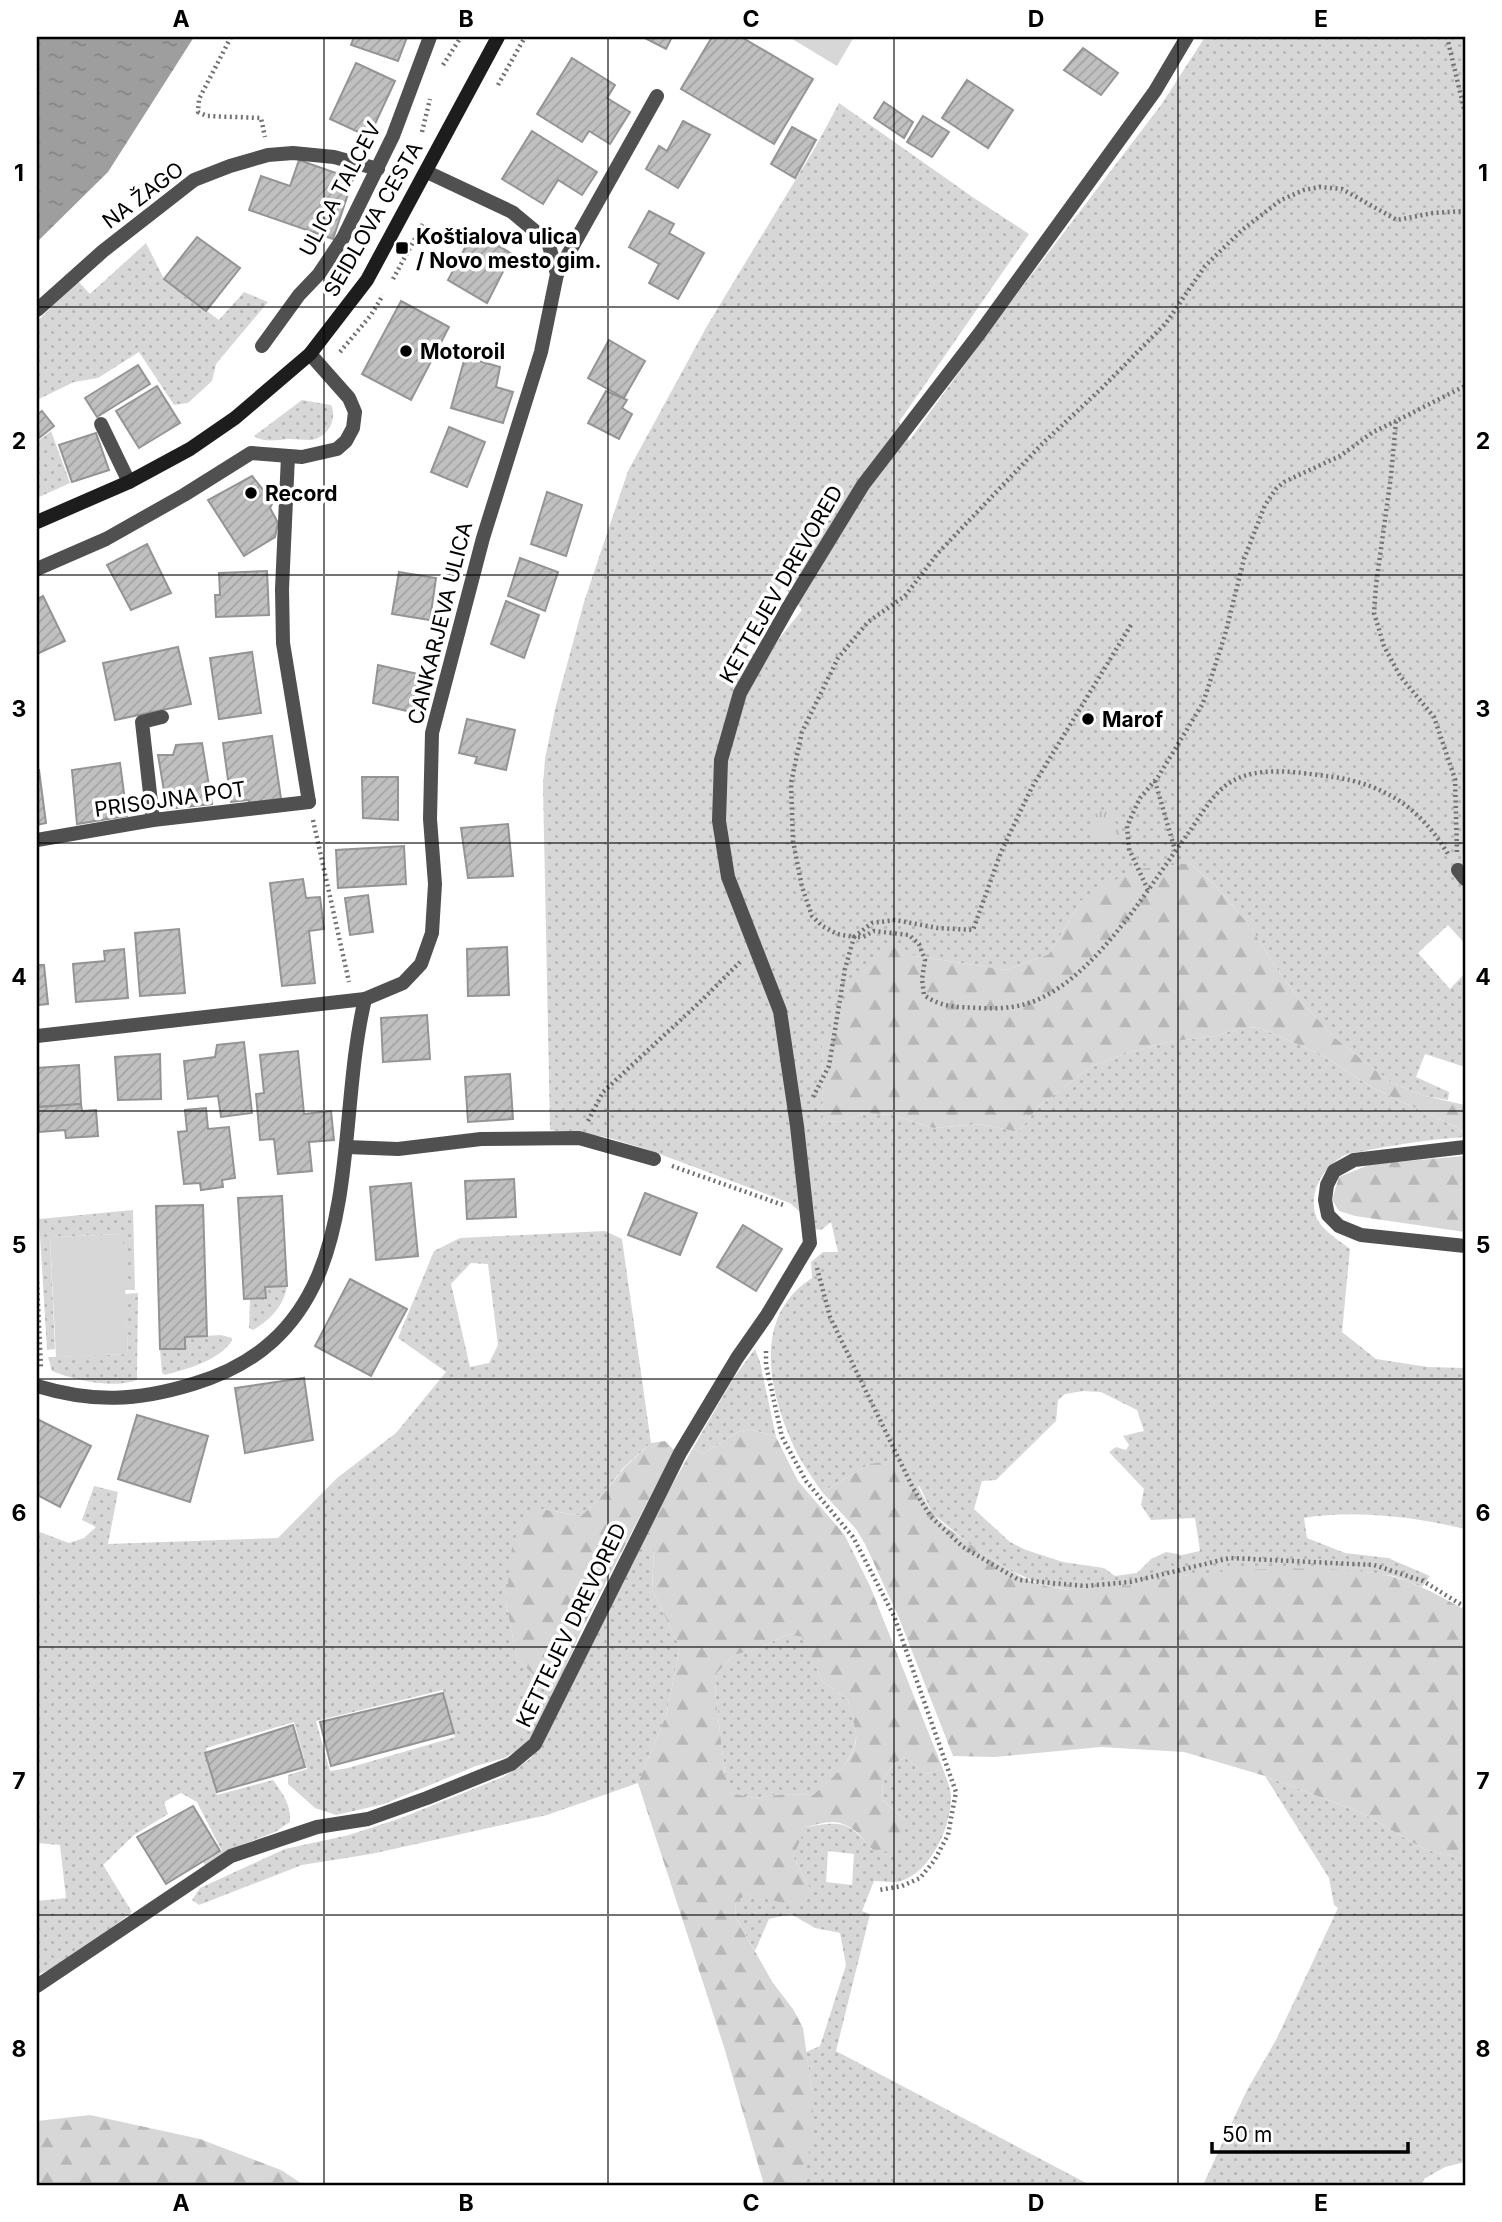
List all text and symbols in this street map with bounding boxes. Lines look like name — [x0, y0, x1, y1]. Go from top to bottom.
text: A — [172, 5, 190, 33]
text: B — [458, 5, 474, 33]
text: C — [742, 5, 760, 33]
text: D — [1028, 5, 1044, 33]
text: E — [1314, 5, 1328, 33]
street label: ULICA TALCEV — [294, 118, 386, 260]
street label: SEIDLOVA CESTA — [319, 137, 427, 301]
street label: NA ŽAGO — [97, 156, 188, 234]
text: 1 — [14, 159, 24, 187]
text: 1 — [1478, 159, 1488, 187]
place label: Koštialova ulica / Novo mesto gim. — [416, 224, 602, 273]
marker: Koštialova ulica / Novo mesto gim. — [394, 240, 410, 256]
place label: Motoroil — [420, 339, 505, 364]
marker: Motoroil — [398, 343, 414, 359]
text: 2 — [12, 427, 26, 455]
text: 2 — [1476, 427, 1490, 455]
place label: Record — [265, 481, 338, 506]
street label: KETTEJEV DREVORED — [714, 481, 848, 687]
marker: Record — [243, 485, 259, 501]
street label: CANKARJEVA ULICA — [403, 519, 477, 727]
text: 3 — [12, 695, 26, 723]
text: 3 — [1476, 695, 1490, 723]
place label: Marof — [1102, 707, 1164, 732]
marker: Marof — [1080, 711, 1096, 727]
street label: PRISOJNA POT — [93, 776, 247, 822]
text: 4 — [11, 963, 27, 991]
text: 4 — [1475, 963, 1491, 991]
text: 5 — [12, 1231, 26, 1259]
text: 5 — [1476, 1231, 1490, 1259]
text: 6 — [12, 1499, 26, 1527]
text: 6 — [1476, 1499, 1490, 1527]
street label: KETTEJEV DREVORED — [511, 1519, 631, 1731]
text: 7 — [12, 1767, 26, 1795]
text: 7 — [1476, 1767, 1490, 1795]
text: 8 — [12, 2035, 26, 2063]
text: 8 — [1476, 2035, 1490, 2063]
scale bar — [1212, 2110, 1408, 2154]
text: 50 m — [1222, 2122, 1272, 2147]
text: A — [172, 2189, 190, 2217]
text: B — [458, 2189, 474, 2217]
text: C — [742, 2189, 760, 2217]
text: D — [1028, 2189, 1044, 2217]
text: E — [1314, 2189, 1328, 2217]

